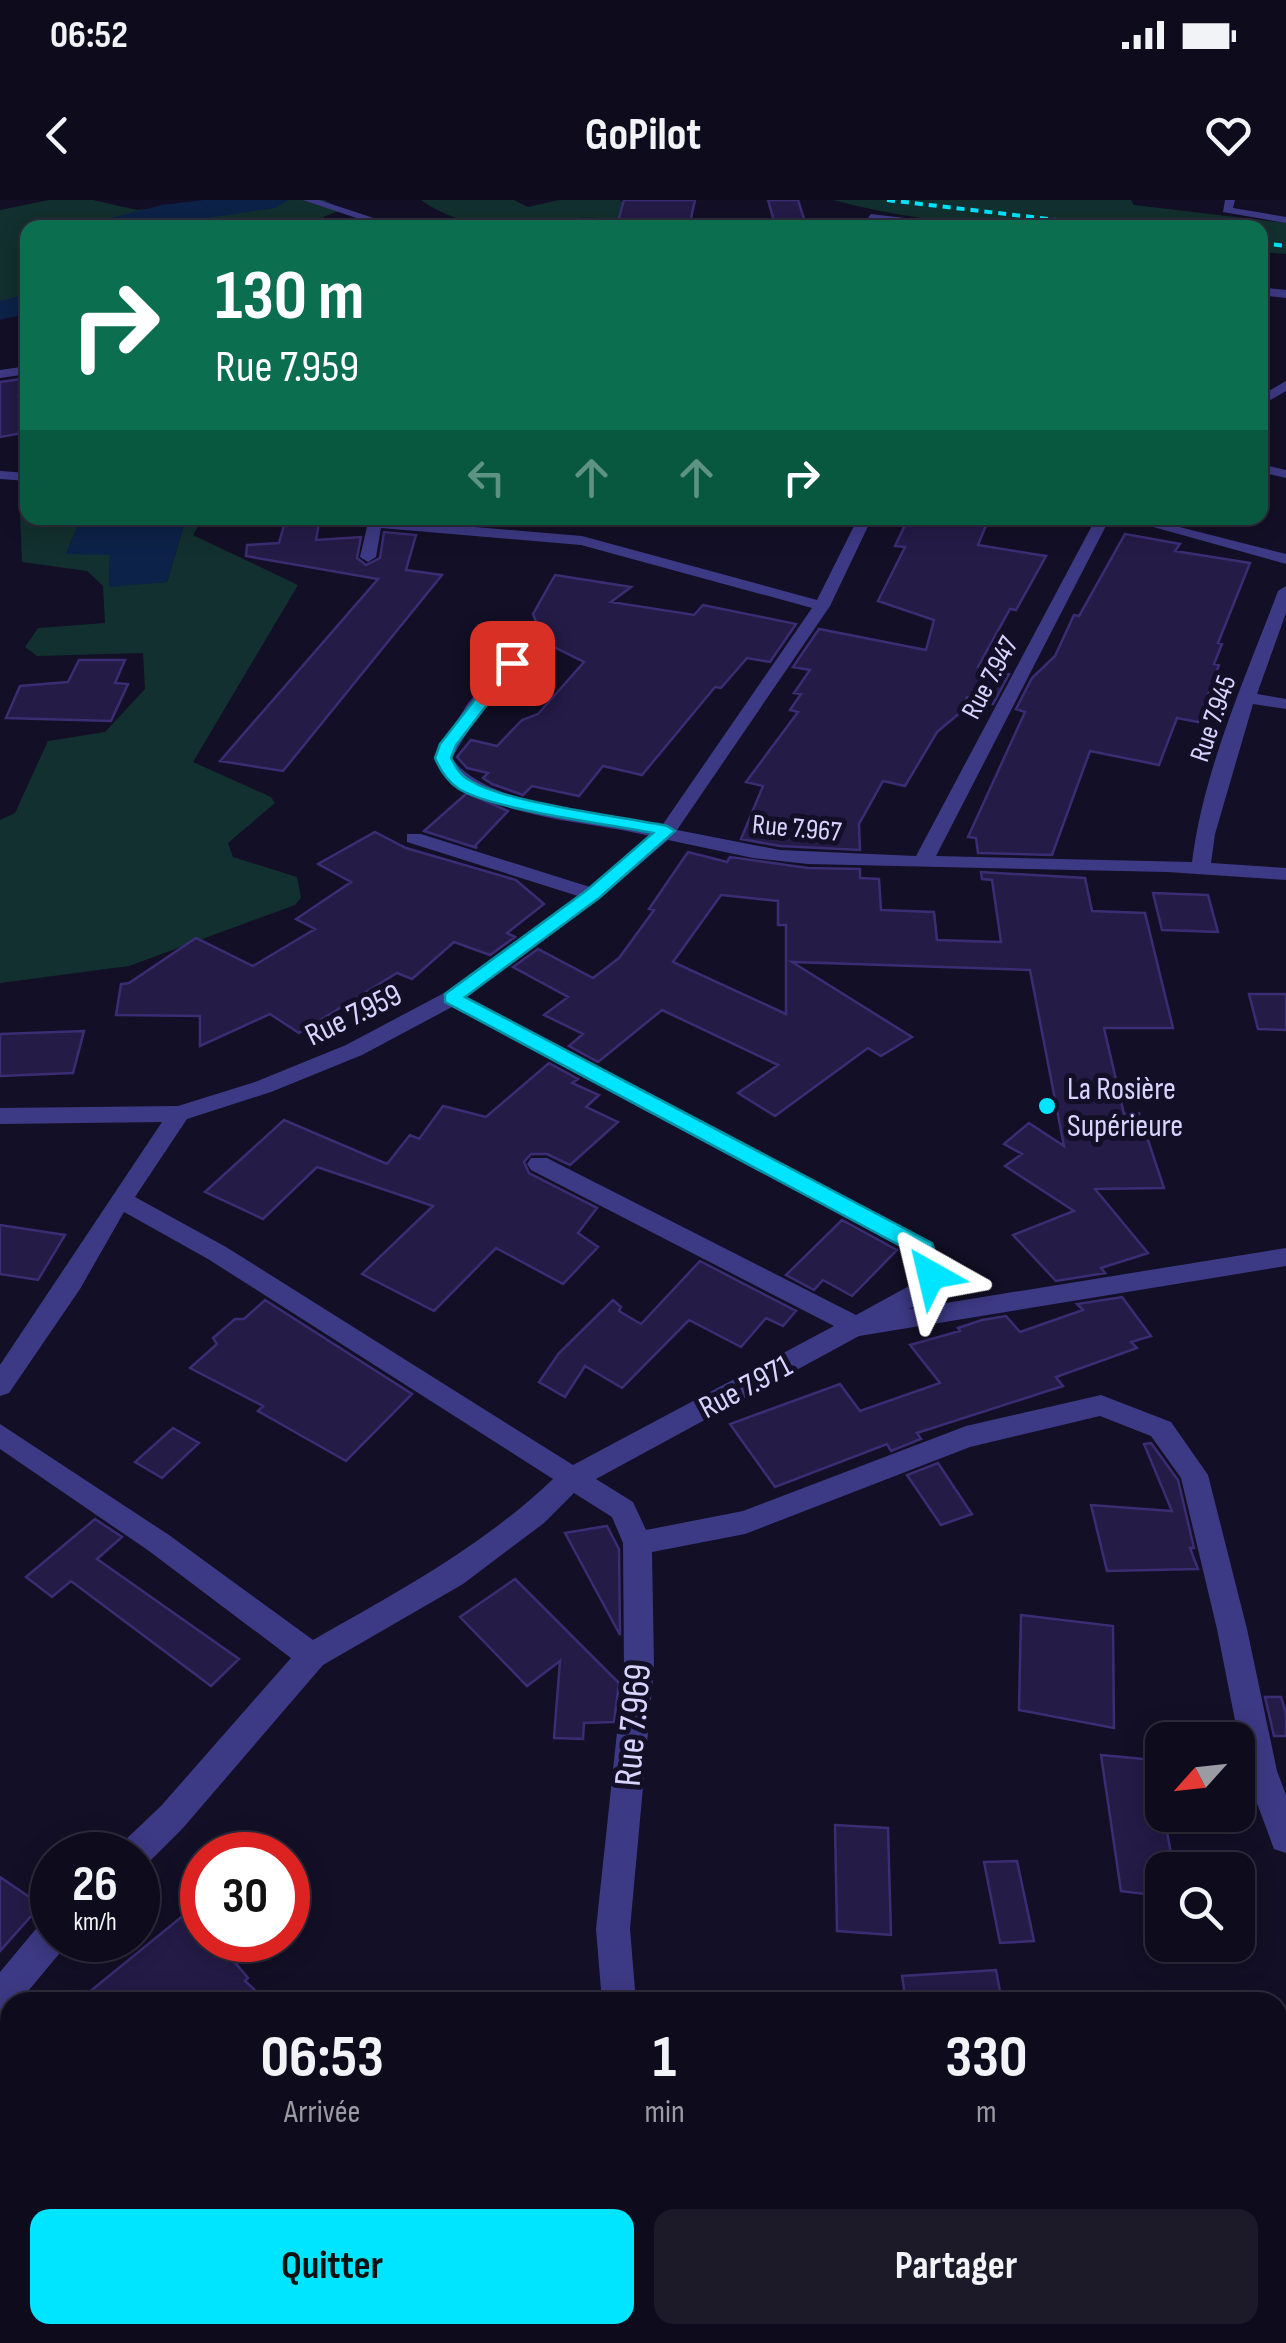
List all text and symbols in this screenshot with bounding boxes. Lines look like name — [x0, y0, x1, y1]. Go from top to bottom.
text: 06:52 — [50, 13, 128, 58]
icon: back — [30, 108, 85, 163]
text: GoPilot — [585, 108, 701, 163]
icon: heart — [1201, 108, 1256, 163]
text: 130 m — [215, 255, 364, 339]
icon: right — [50, 260, 180, 390]
text: Rue 7.959 — [215, 340, 359, 395]
icon: left — [459, 450, 514, 505]
icon: ahead — [564, 450, 619, 505]
icon: ahead — [669, 450, 724, 505]
icon: right — [774, 450, 829, 505]
pin — [470, 621, 555, 706]
street label: Rue 7.947 — [955, 631, 1026, 725]
icon: arrive — [485, 636, 540, 691]
street label: Rue 7.945 — [1183, 671, 1244, 766]
street label: Rue 7.967 — [751, 808, 843, 849]
street label: Rue 7.959 — [299, 975, 408, 1055]
place label: La Rosière Supérieure — [1067, 1070, 1183, 1146]
marker: La Rosière Supérieure — [1036, 1095, 1058, 1117]
position arrow — [879, 1223, 983, 1327]
street label: Rue 7.971 — [693, 1347, 799, 1428]
street label: Rue 7.969 — [606, 1662, 661, 1788]
north arrow — [1145, 1722, 1255, 1832]
map controls — [1145, 1722, 1255, 1962]
speed limit sign: 30 — [180, 1832, 310, 1962]
button: search — [1145, 1852, 1255, 1962]
text: 26 — [72, 1855, 118, 1915]
text: km/h — [73, 1907, 117, 1938]
text: 06:53 — [261, 2022, 384, 2094]
text: 1 — [653, 2022, 676, 2094]
text: 330 — [945, 2022, 1027, 2094]
text: Arrivée — [284, 2093, 360, 2132]
text: min — [644, 2093, 685, 2132]
text: m — [976, 2093, 997, 2132]
button: Quitter — [30, 2209, 634, 2324]
button: Partager — [654, 2209, 1258, 2324]

